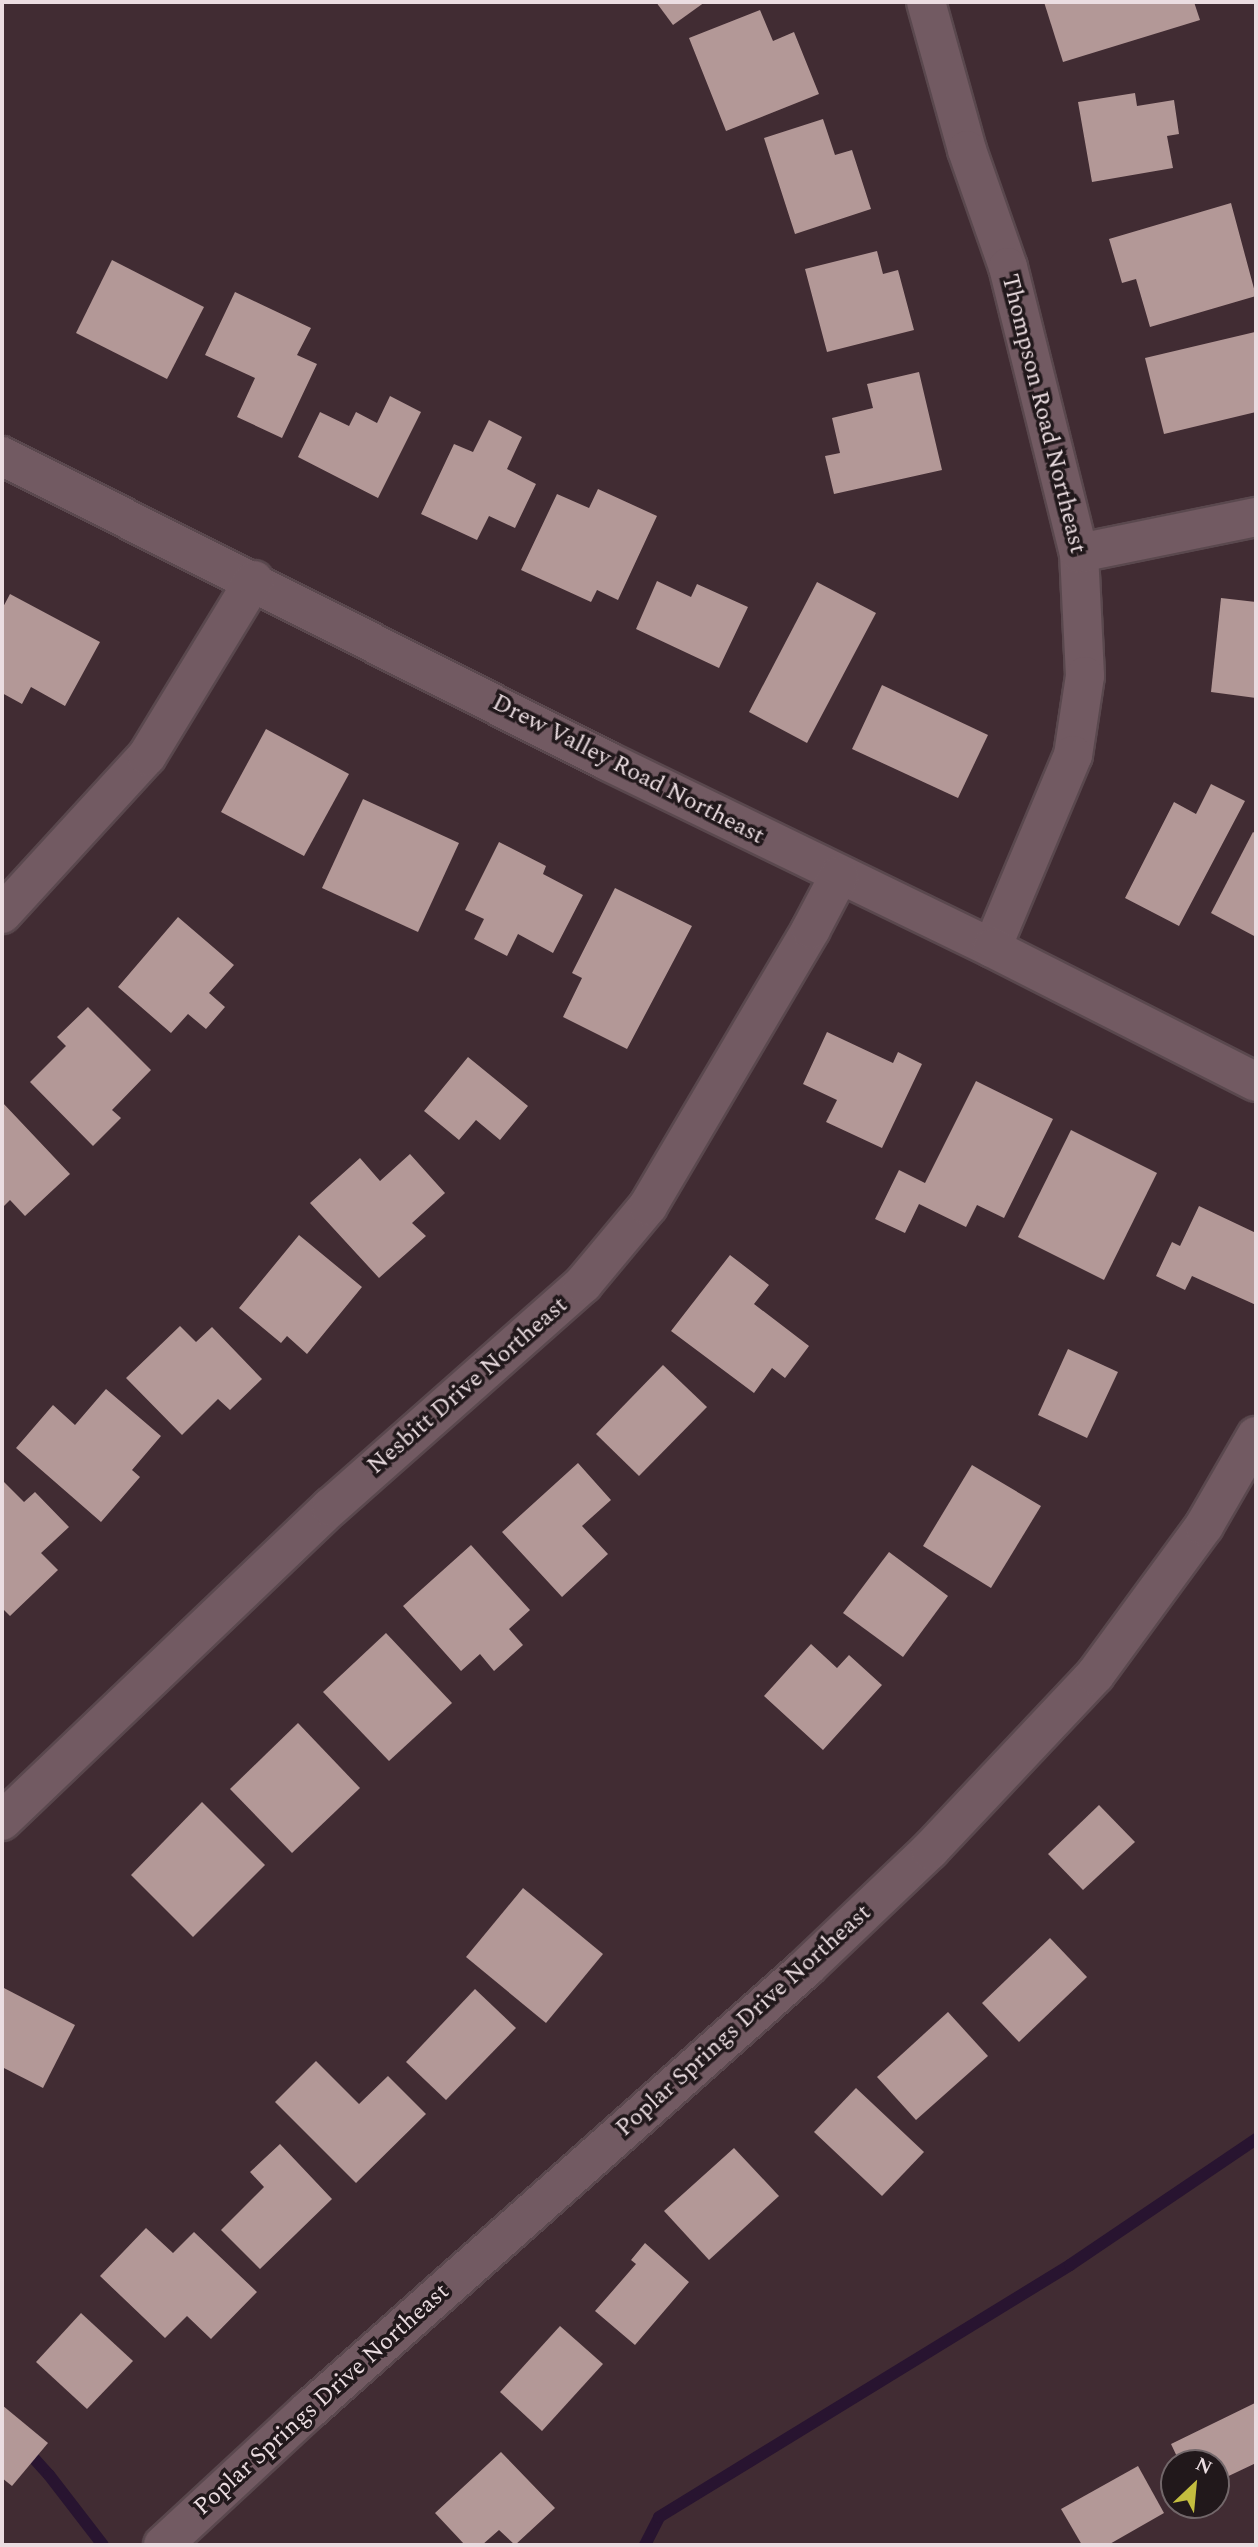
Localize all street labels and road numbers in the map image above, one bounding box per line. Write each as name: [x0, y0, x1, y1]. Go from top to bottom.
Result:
street label: Thompson Road Northeast: [994, 271, 1092, 557]
street label: Drew Valley Road Northeast: [487, 689, 769, 851]
street label: Nesbitt Drive Northeast: [362, 1291, 574, 1481]
street label: Poplar Springs Drive Northeast: [611, 1899, 877, 2143]
street label: Poplar Springs Drive Northeast: [189, 2278, 455, 2522]

